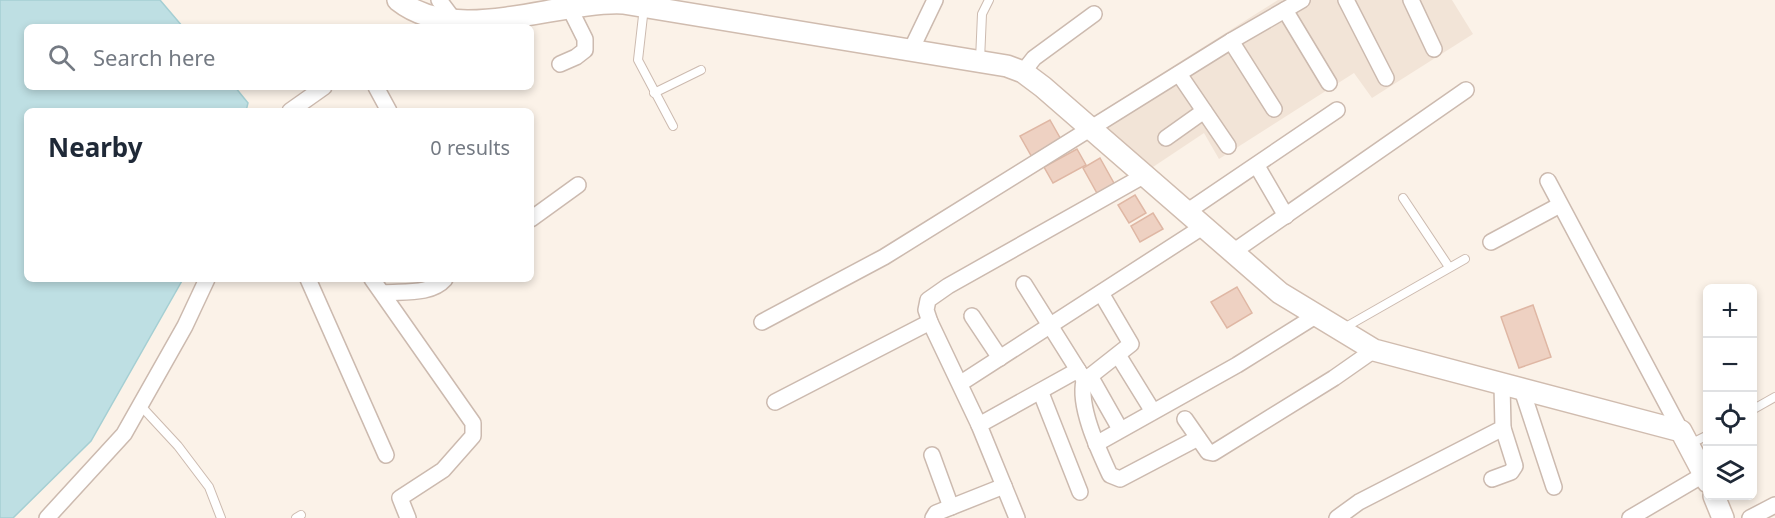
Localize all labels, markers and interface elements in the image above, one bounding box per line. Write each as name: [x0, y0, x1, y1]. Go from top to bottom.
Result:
search box: [24, 24, 534, 90]
icon: search: [45, 41, 78, 74]
text: Search here: [93, 42, 215, 72]
text: Nearby: [48, 129, 143, 165]
text: 0 results: [430, 134, 510, 161]
map controls: [1703, 284, 1757, 500]
button: +: [1703, 284, 1757, 338]
button: −: [1703, 338, 1757, 392]
button: locate: [1703, 392, 1757, 446]
button: layers: [1703, 446, 1757, 500]

